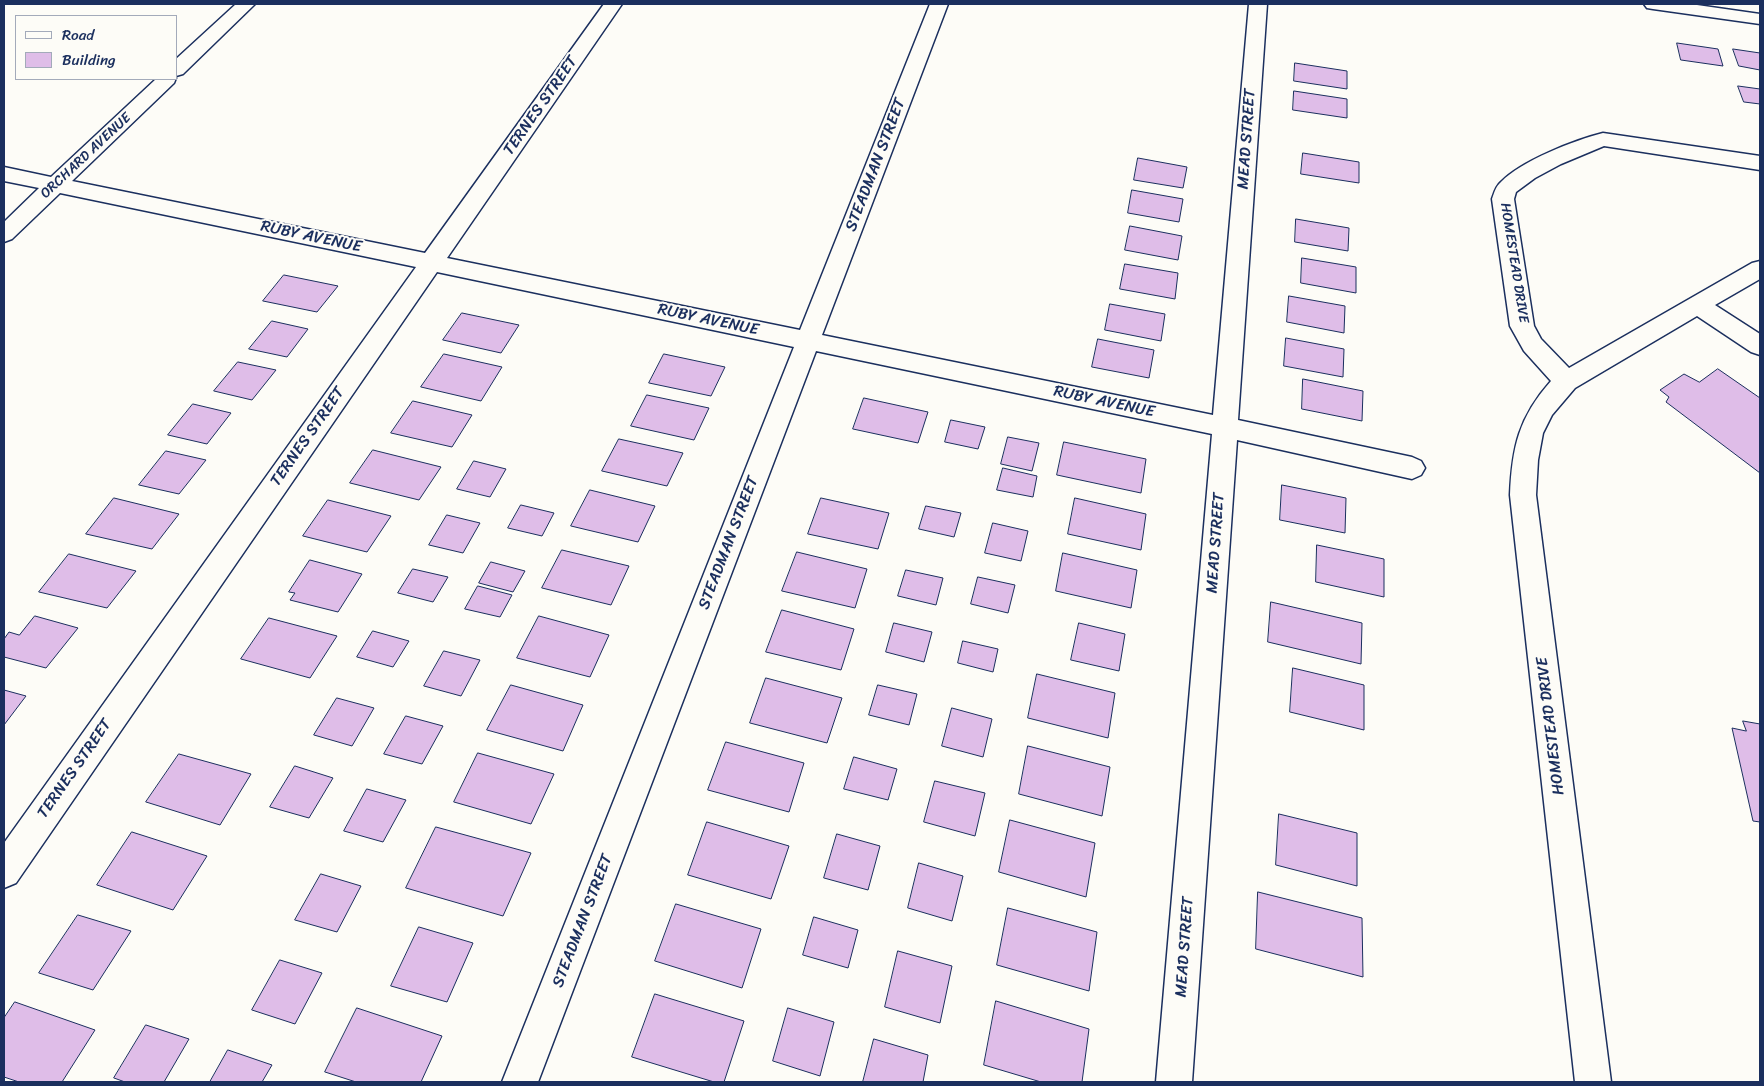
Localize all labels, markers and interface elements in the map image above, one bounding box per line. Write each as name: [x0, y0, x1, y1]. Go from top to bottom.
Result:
legend: [15, 15, 178, 80]
text: Road: [62, 22, 94, 48]
text: Building: [62, 47, 116, 73]
street label: TERNES STREET: [500, 53, 582, 159]
street label: MEAD STREET: [1234, 88, 1260, 190]
street label: STEADMAN STREET: [842, 96, 910, 234]
street label: ORCHARD AVENUE: [37, 110, 135, 202]
street label: HOMESTEAD DRIVE: [1496, 202, 1532, 324]
street label: RUBY AVENUE: [259, 217, 363, 257]
street label: RUBY AVENUE: [656, 300, 760, 340]
street label: RUBY AVENUE: [1052, 382, 1156, 422]
street label: TERNES STREET: [267, 384, 349, 490]
street label: STEADMAN STREET: [695, 474, 763, 612]
street label: MEAD STREET: [1203, 492, 1229, 594]
street label: HOMESTEAD DRIVE: [1533, 656, 1569, 796]
street label: TERNES STREET: [34, 716, 116, 822]
street label: STEADMAN STREET: [549, 852, 617, 990]
street label: MEAD STREET: [1172, 896, 1198, 998]

